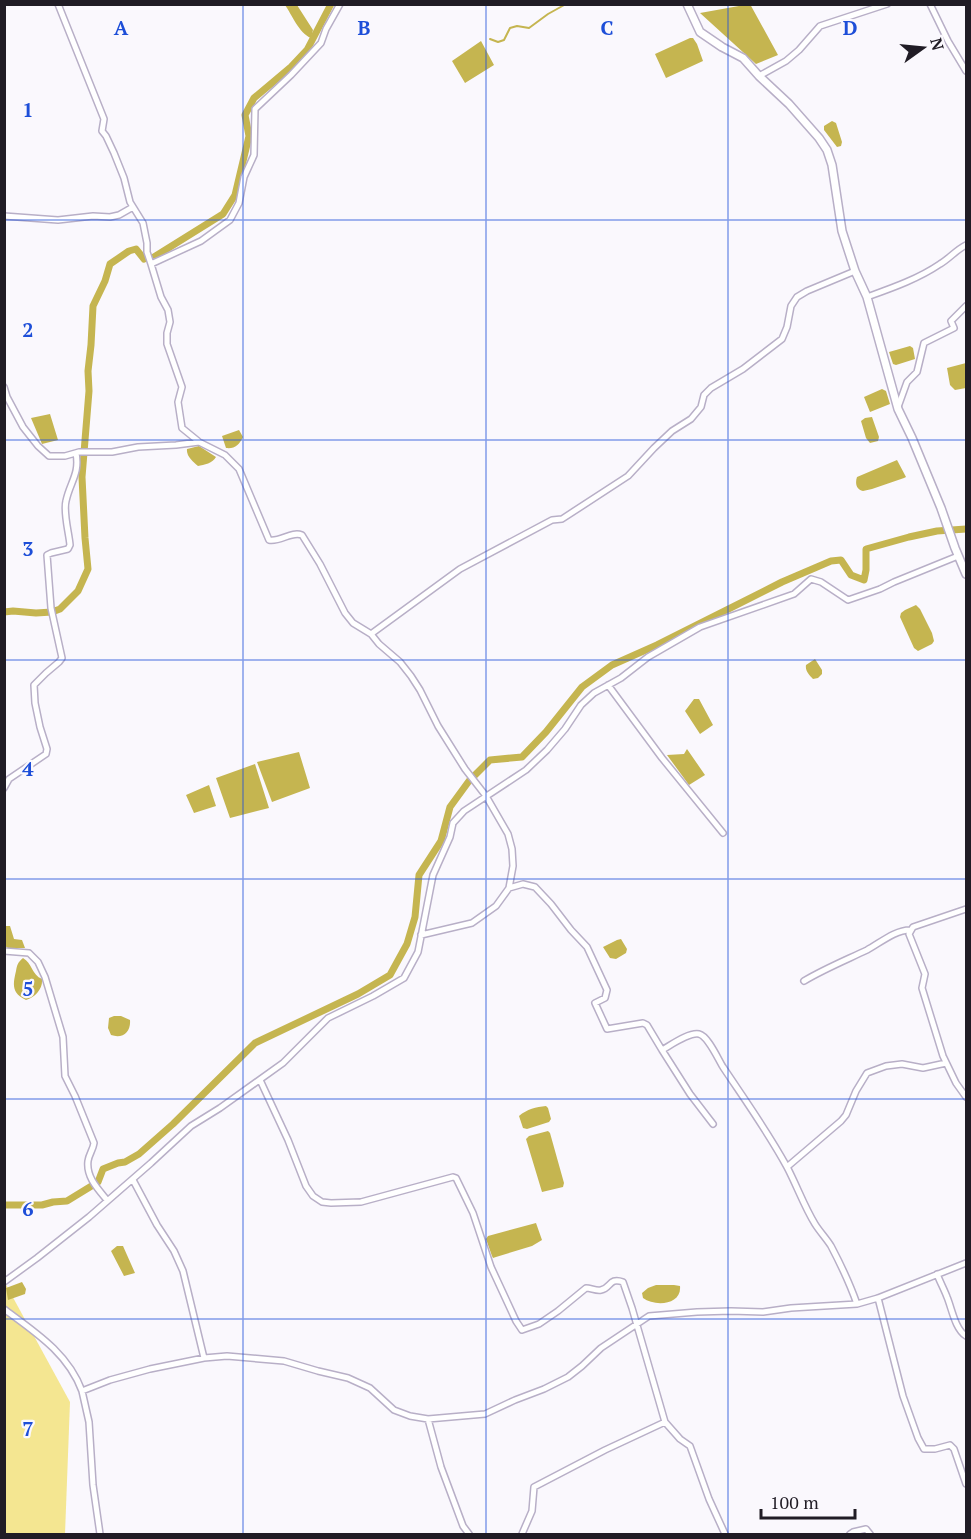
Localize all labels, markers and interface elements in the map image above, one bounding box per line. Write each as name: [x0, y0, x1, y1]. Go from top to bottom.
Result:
text: A: [114, 14, 129, 41]
text: B: [358, 14, 371, 41]
text: C: [600, 14, 614, 41]
text: D: [843, 14, 857, 41]
north arrow: [893, 18, 953, 78]
text: N: [925, 35, 950, 53]
text: 1: [22, 96, 34, 123]
text: 2: [22, 316, 34, 343]
text: 3: [22, 535, 34, 562]
text: 4: [22, 755, 34, 782]
text: 5: [22, 975, 34, 1002]
text: 6: [22, 1195, 34, 1222]
text: 7: [22, 1415, 34, 1442]
scale bar: [761, 1482, 856, 1520]
text: 100 m: [770, 1490, 819, 1514]

